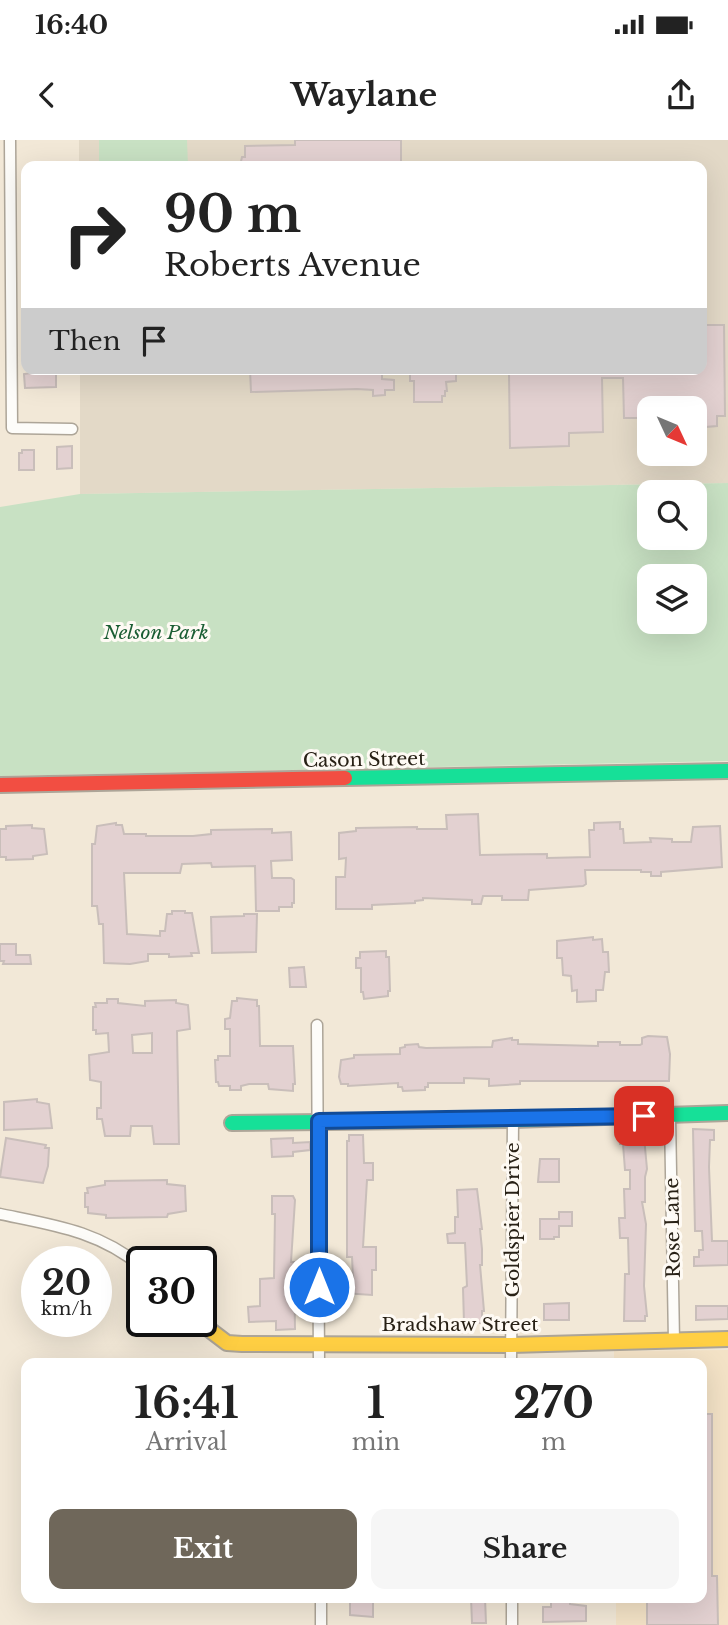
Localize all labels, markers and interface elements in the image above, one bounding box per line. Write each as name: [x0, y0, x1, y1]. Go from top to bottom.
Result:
text: 16:40: [35, 9, 108, 41]
text: Waylane: [291, 75, 437, 115]
icon: back: [28, 76, 66, 114]
icon: share: [662, 76, 700, 114]
text: 90 m: [164, 184, 301, 245]
icon: right: [49, 189, 140, 280]
text: Roberts Avenue: [164, 245, 421, 285]
icon: arrive: [135, 322, 173, 360]
text: Then: [49, 325, 121, 357]
north arrow: [637, 396, 707, 466]
map controls: [637, 396, 707, 634]
button: search: [637, 480, 707, 550]
button: layers: [637, 564, 707, 634]
park label: Nelson Park: [102, 621, 209, 644]
street label: Cason Street: [303, 747, 426, 772]
pin: [614, 1086, 674, 1146]
icon: arrive: [625, 1097, 663, 1135]
street label: Goldspier Drive: [501, 1142, 524, 1298]
street label: Rose Lane: [660, 1178, 685, 1278]
speed limit sign: 30: [126, 1246, 217, 1337]
position arrow: [282, 1250, 356, 1324]
text: 20: [42, 1261, 91, 1304]
text: km/h: [41, 1298, 92, 1320]
street label: Bradshaw Street: [381, 1313, 539, 1336]
text: 16:41: [134, 1377, 239, 1429]
text: 1: [367, 1377, 385, 1429]
text: 270: [513, 1377, 594, 1429]
text: Arrival: [146, 1428, 227, 1456]
text: min: [352, 1428, 400, 1456]
text: m: [541, 1428, 566, 1456]
button: Exit: [49, 1509, 357, 1589]
button: Share: [371, 1509, 679, 1589]

